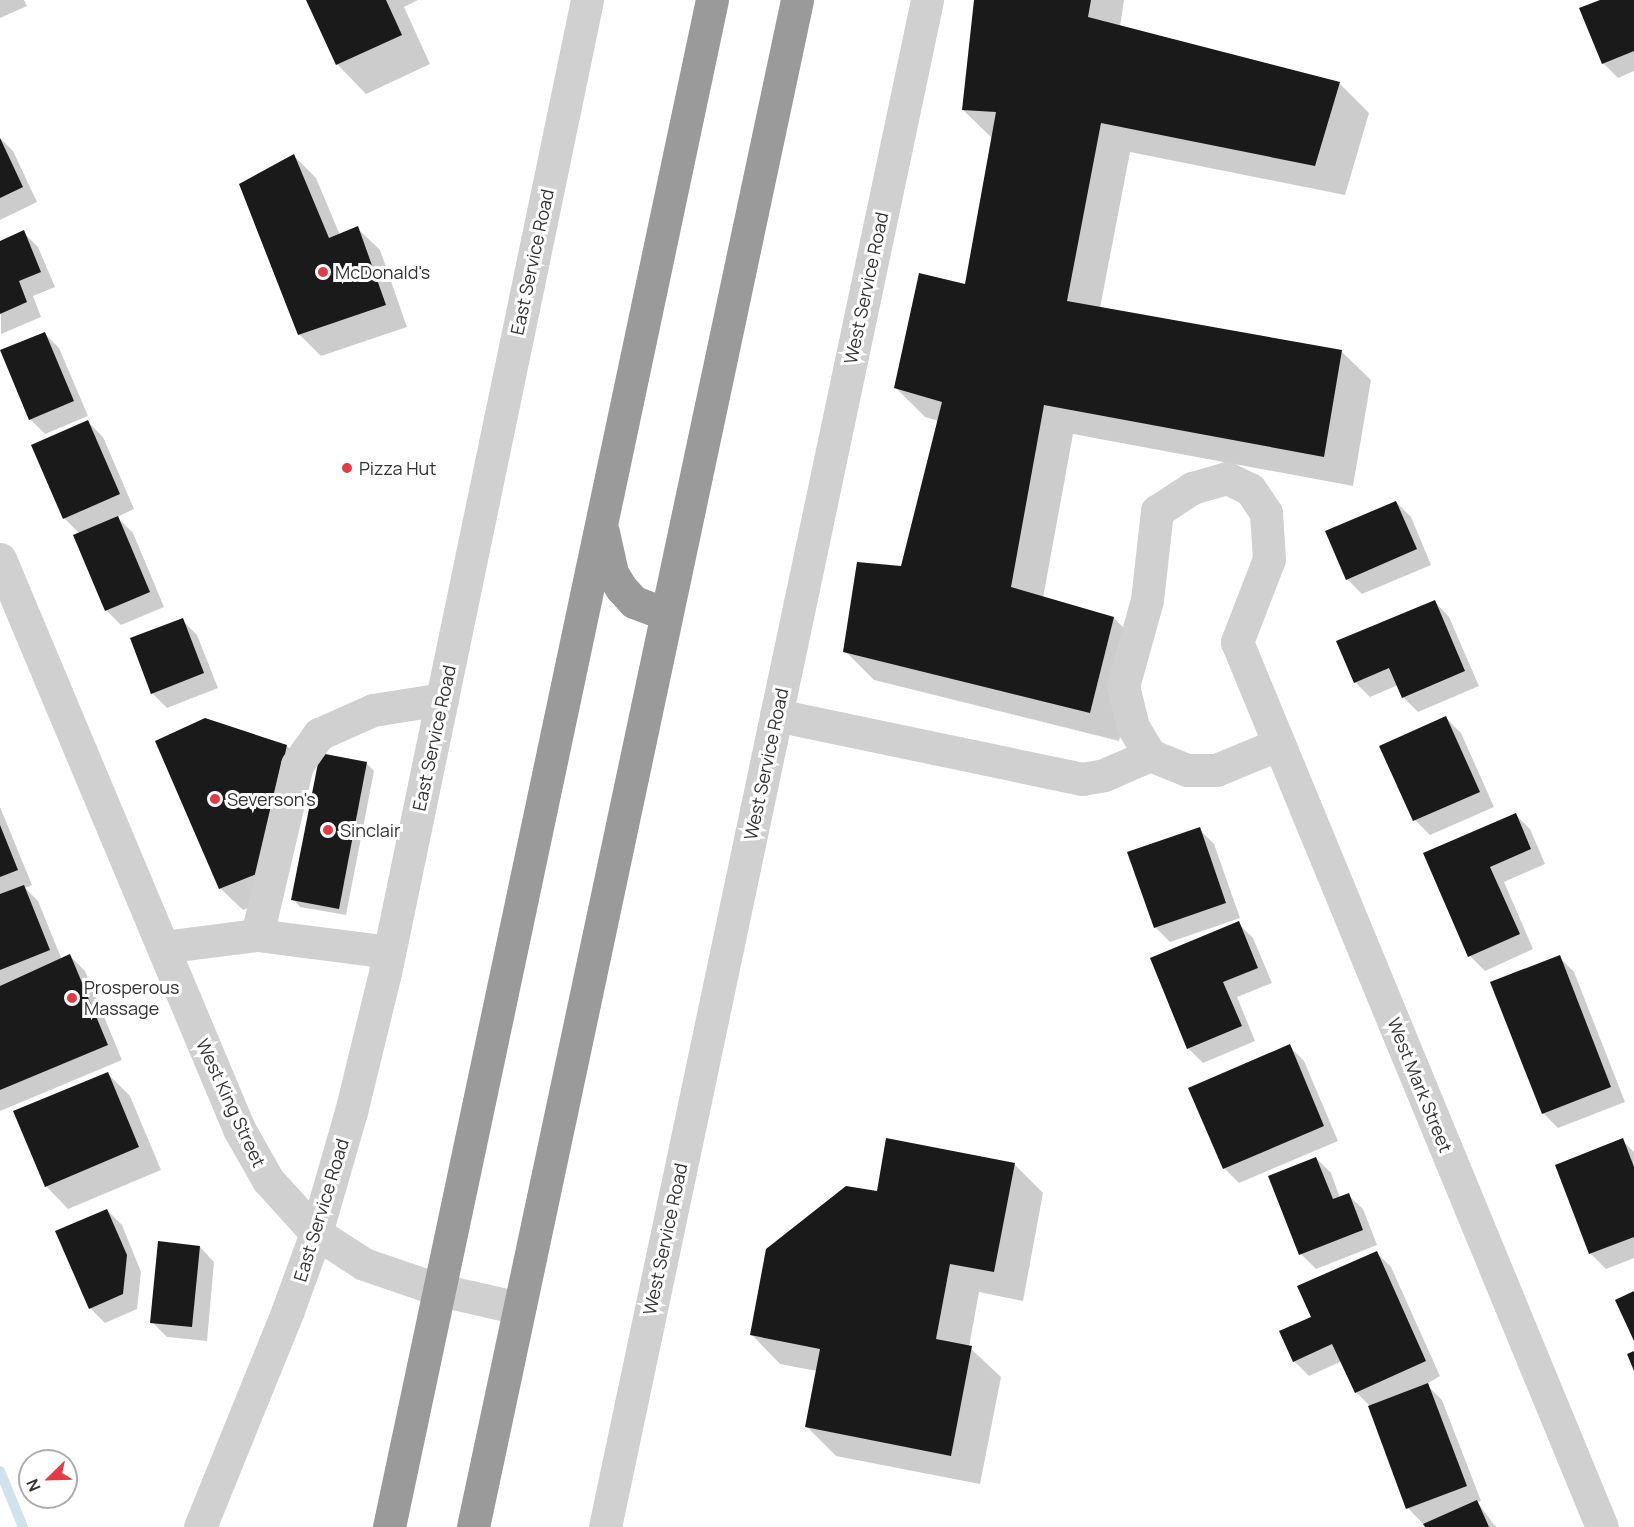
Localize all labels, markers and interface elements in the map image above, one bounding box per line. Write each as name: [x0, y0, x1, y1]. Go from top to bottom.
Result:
street label: East Service Road: [506, 187, 558, 337]
street label: West Service Road: [839, 210, 893, 366]
place label: McDonald's: [335, 261, 430, 283]
marker: McDonald's: [316, 265, 330, 279]
place label: Pizza Hut: [359, 457, 436, 479]
marker: Pizza Hut: [340, 461, 354, 475]
street label: East Service Road: [408, 663, 460, 813]
street label: West Service Road: [739, 686, 793, 842]
place label: Severson's: [227, 788, 316, 810]
marker: Severson's: [208, 792, 222, 806]
place label: Sinclair: [340, 819, 401, 841]
marker: Sinclair: [321, 823, 335, 837]
place label: Prosperous Massage: [84, 977, 179, 1020]
marker: Prosperous Massage: [65, 991, 79, 1005]
street label: West Mark Street: [1383, 1014, 1457, 1156]
street label: West King Street: [192, 1035, 270, 1171]
street label: East Service Road: [289, 1136, 353, 1284]
street label: West Service Road: [638, 1161, 692, 1317]
north arrow: [18, 1449, 78, 1509]
text: N: [21, 1476, 46, 1495]

